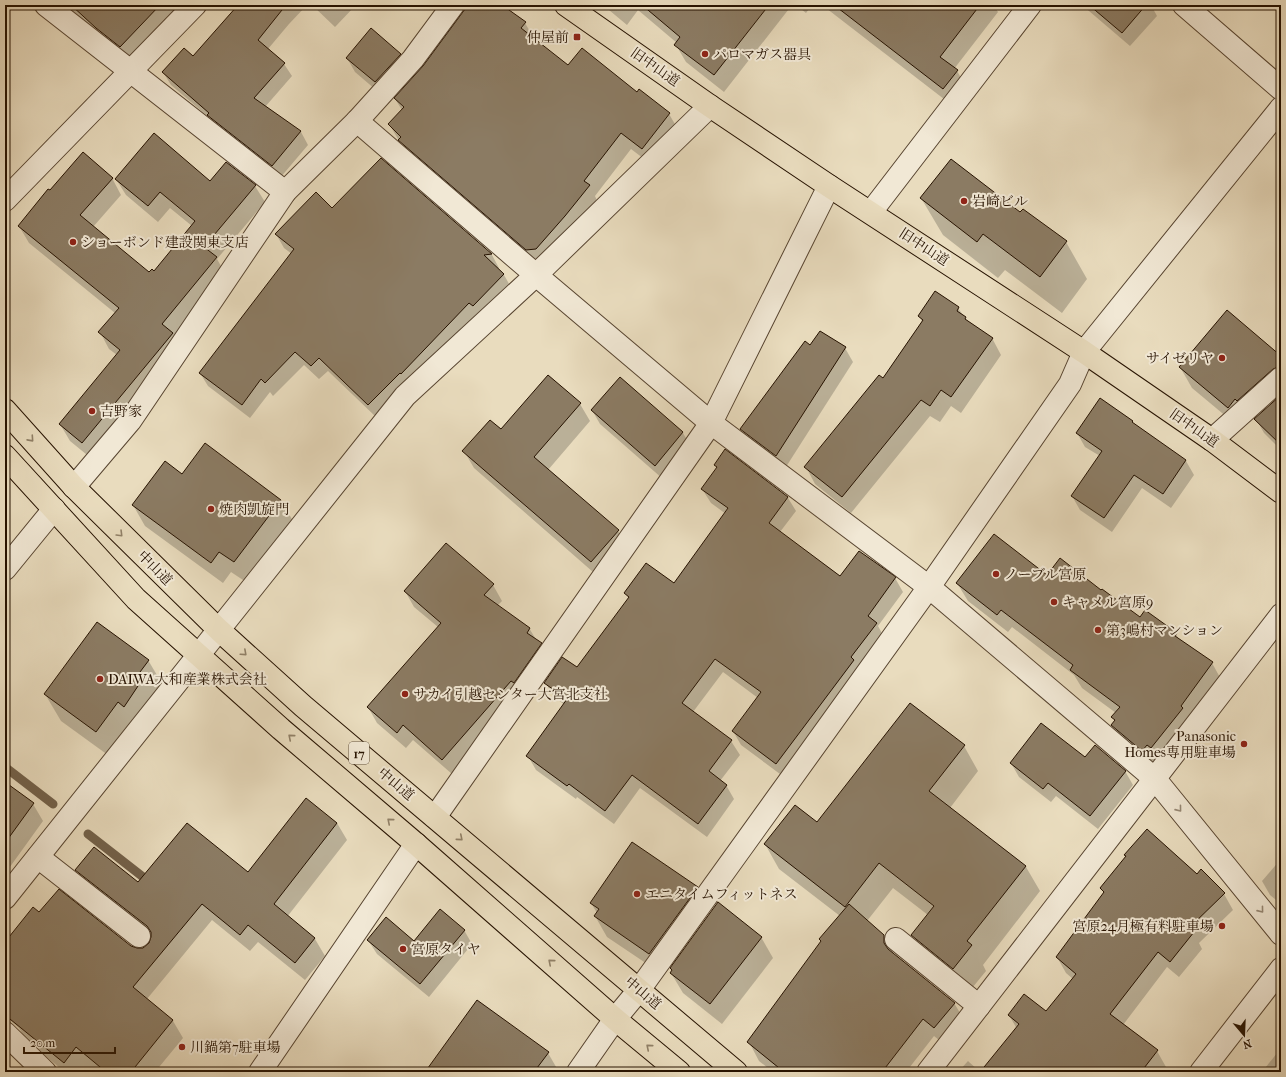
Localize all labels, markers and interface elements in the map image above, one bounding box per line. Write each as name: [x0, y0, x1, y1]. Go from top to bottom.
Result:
place label: 仲屋前: [527, 29, 569, 46]
marker: 仲屋前: [572, 32, 582, 42]
street label: 旧中山道: [627, 44, 683, 90]
place label: パロマガス器具: [713, 46, 811, 63]
marker: パロマガス器具: [700, 49, 710, 59]
place label: 岩崎ビル: [972, 193, 1028, 210]
marker: 岩崎ビル: [959, 196, 969, 206]
street label: 旧中山道: [896, 225, 952, 269]
place label: ショーボンド建設関東支店: [81, 234, 249, 251]
marker: ショーボンド建設関東支店: [68, 237, 78, 247]
place label: サイゼリヤ: [1146, 350, 1214, 367]
marker: サイゼリヤ: [1217, 353, 1227, 363]
place label: 吉野家: [100, 403, 142, 420]
street label: 旧中山道: [1166, 405, 1222, 451]
marker: 吉野家: [87, 406, 97, 416]
one-way arrow: [26, 434, 34, 442]
place label: 焼肉凱旋門: [219, 501, 289, 518]
marker: 焼肉凱旋門: [206, 504, 216, 514]
one-way arrow: [115, 529, 123, 536]
street label: 中山道: [134, 547, 176, 589]
place label: ノーブル宮原: [1004, 566, 1086, 583]
marker: ノーブル宮原: [991, 569, 1001, 579]
place label: キャメル宮原9: [1062, 594, 1153, 611]
marker: キャメル宮原9: [1049, 597, 1059, 607]
place label: 第3嶋村マンション: [1106, 622, 1223, 639]
marker: 第3嶋村マンション: [1093, 625, 1103, 635]
one-way arrow: [239, 648, 247, 656]
place label: DAIWA大和産業株式会社: [108, 671, 267, 688]
marker: DAIWA大和産業株式会社: [95, 674, 105, 684]
place label: サカイ引越センター大宮北支社: [413, 686, 608, 703]
marker: サカイ引越センター大宮北支社: [400, 689, 410, 699]
place label: Panasonic Homes専用駐車場: [1124, 728, 1236, 761]
one-way arrow: [288, 735, 296, 742]
marker: Panasonic Homes専用駐車場: [1239, 739, 1249, 749]
road number: 17: [349, 742, 369, 764]
street label: 中山道: [374, 764, 418, 804]
one-way arrow: [1175, 805, 1182, 812]
one-way arrow: [387, 819, 395, 826]
one-way arrow: [455, 833, 462, 840]
place label: エニタイムフィットネス: [645, 886, 797, 903]
marker: エニタイムフィットネス: [632, 889, 642, 899]
one-way arrow: [1257, 905, 1264, 913]
place label: 宮原24月極有料駐車場: [1073, 918, 1214, 935]
marker: 宮原24月極有料駐車場: [1217, 921, 1227, 931]
place label: 宮原タイヤ: [411, 941, 481, 958]
marker: 宮原タイヤ: [398, 944, 408, 954]
one-way arrow: [548, 960, 556, 967]
street label: 中山道: [621, 973, 665, 1013]
north arrow: [1224, 1015, 1264, 1055]
scale bar: [24, 1029, 115, 1055]
text: 20 m: [30, 1036, 55, 1050]
text: N: [1240, 1036, 1253, 1052]
place label: 川鍋第7駐車場: [190, 1039, 281, 1056]
marker: 川鍋第7駐車場: [177, 1042, 187, 1052]
one-way arrow: [647, 1045, 654, 1052]

